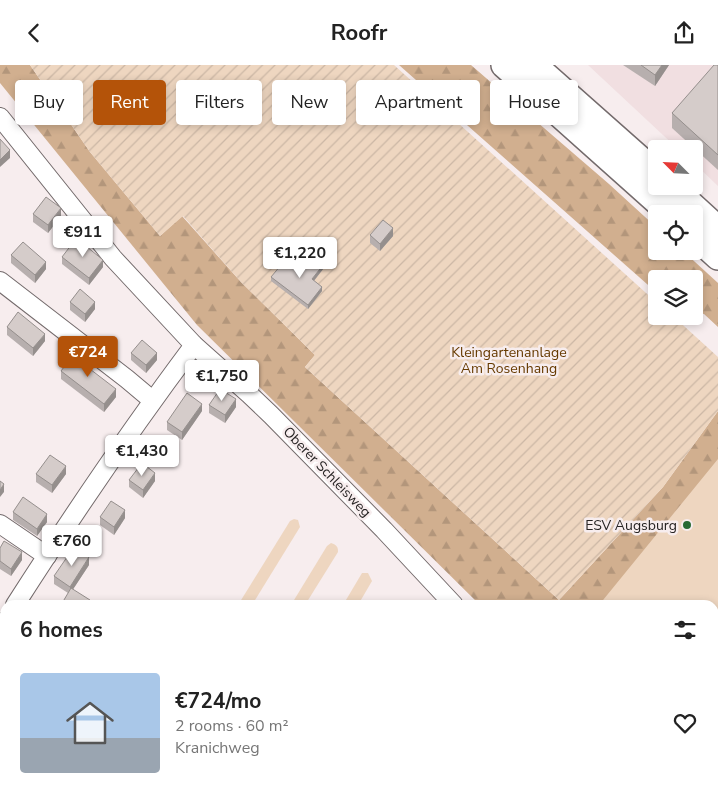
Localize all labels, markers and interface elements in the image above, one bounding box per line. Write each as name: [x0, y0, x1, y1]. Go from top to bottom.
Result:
text: Roofr: [331, 18, 387, 48]
icon: back: [20, 19, 48, 47]
icon: share: [670, 19, 698, 47]
chip: Buy: [15, 80, 83, 125]
chip: Rent: [93, 80, 166, 125]
chip: Filters: [176, 80, 262, 125]
chip: New: [272, 80, 346, 125]
chip: Apartment: [356, 80, 480, 125]
chip: House: [490, 80, 578, 125]
north arrow: [648, 140, 702, 195]
map controls: [648, 140, 703, 325]
button: locate: [648, 205, 703, 260]
pin: €911: [53, 215, 113, 258]
text: €911: [64, 221, 102, 243]
pin: €1,220: [259, 237, 341, 279]
text: €1,220: [274, 242, 326, 264]
button: layers: [648, 270, 703, 325]
pin: €724: [58, 335, 118, 378]
text: €724: [69, 341, 107, 363]
park label: Kleingartenanlage Am Rosenhang: [451, 343, 567, 378]
pin: €1,750: [181, 359, 263, 402]
text: €1,750: [196, 365, 248, 387]
street label: Oberer Schleisweg: [279, 423, 375, 521]
pin: €1,430: [101, 435, 183, 477]
text: €1,430: [116, 440, 168, 462]
place label: ESV Augsburg: [585, 516, 677, 535]
marker: ESV Augsburg: [681, 519, 693, 531]
pin: €760: [42, 525, 102, 567]
text: €760: [53, 530, 91, 552]
text: 6 homes: [20, 616, 103, 644]
icon: filters: [671, 616, 699, 644]
text: €724/mo: [175, 687, 261, 715]
icon: home: [60, 693, 120, 753]
icon: heart: [671, 709, 699, 737]
text: 2 rooms · 60 m²: [175, 715, 288, 737]
text: Kranichweg: [175, 737, 260, 759]

